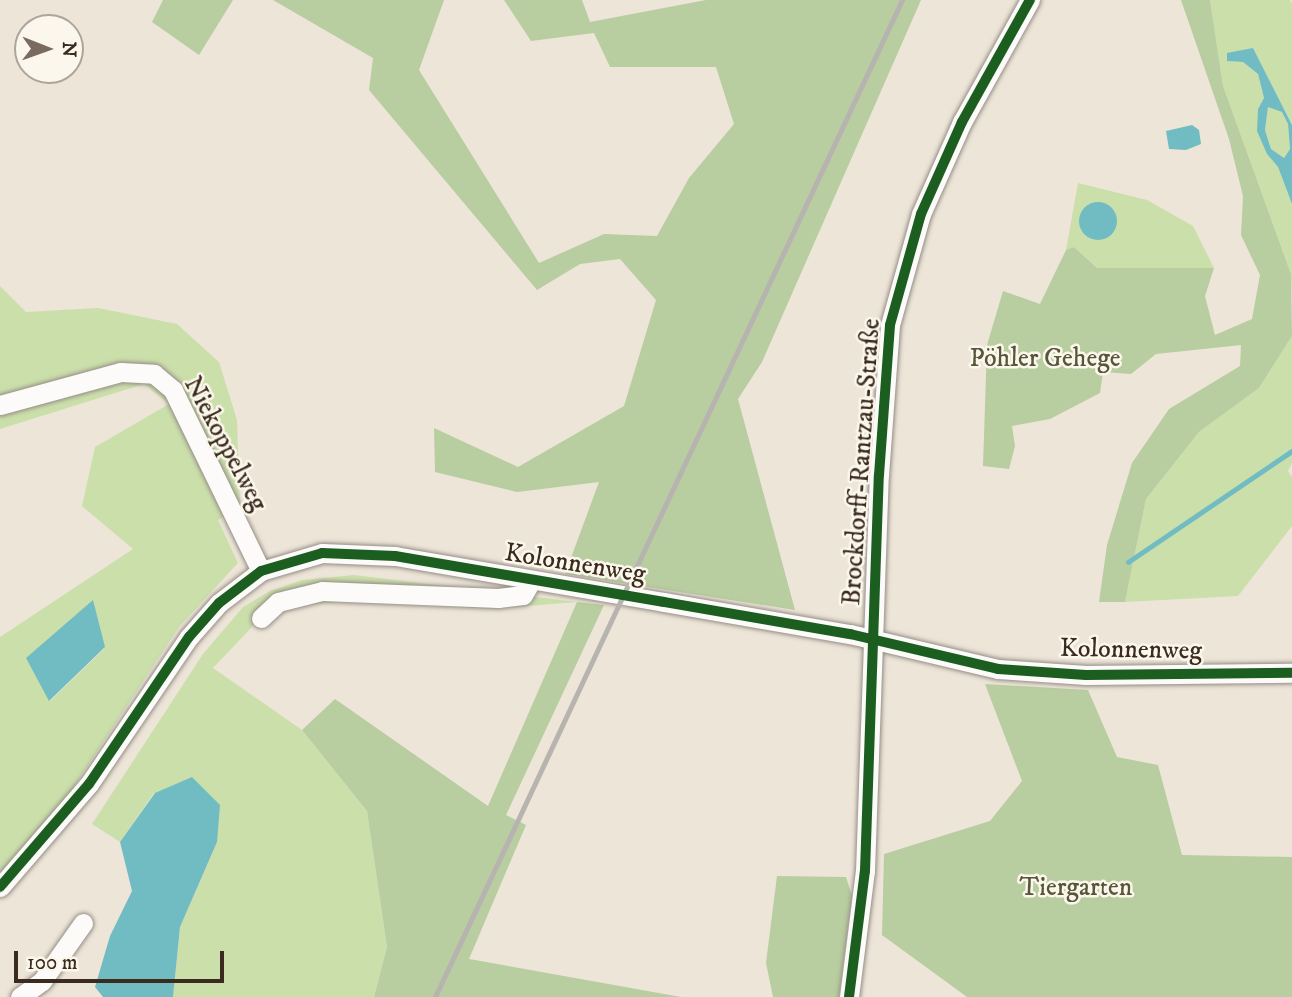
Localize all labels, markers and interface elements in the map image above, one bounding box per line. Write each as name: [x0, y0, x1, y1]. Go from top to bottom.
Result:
north arrow: [14, 14, 84, 84]
text: N: [57, 41, 80, 57]
street label: Brockdorff-Rantzau-Straße: [836, 318, 888, 606]
park label: Pöhler Gehege: [969, 343, 1121, 375]
street label: Niekoppelweg: [177, 371, 273, 517]
street label: Kolonnenweg: [502, 537, 648, 591]
street label: Kolonnenweg: [1060, 633, 1202, 667]
park label: Tiergarten: [1020, 872, 1132, 904]
scale bar: [18, 937, 228, 981]
text: 100 m: [27, 950, 78, 976]

